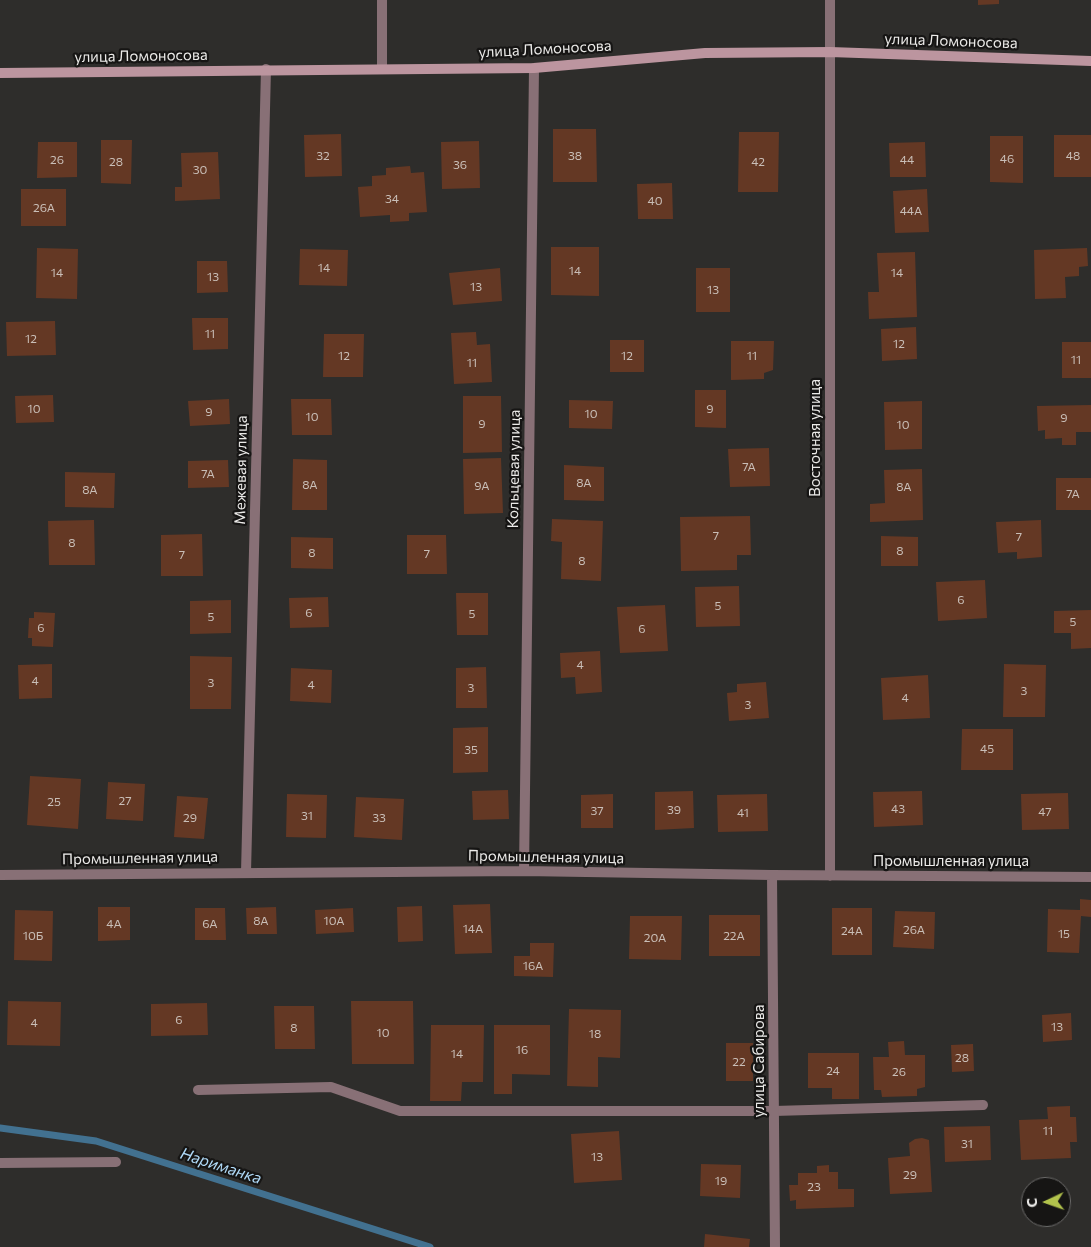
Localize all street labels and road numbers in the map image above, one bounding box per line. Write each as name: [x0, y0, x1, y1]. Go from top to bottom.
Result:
street label: улица Ломоносова: [884, 30, 1018, 52]
street label: улица Ломоносова: [478, 37, 612, 61]
street label: улица Ломоносова: [74, 46, 208, 66]
street label: Восточная улица: [806, 379, 824, 497]
street label: Кольцевая улица: [504, 409, 524, 529]
street label: Межевая улица: [231, 415, 251, 525]
street label: Промышленная улица: [468, 847, 624, 867]
street label: Промышленная улица: [62, 848, 218, 868]
street label: Промышленная улица: [873, 852, 1029, 870]
street label: улица Сабирова: [750, 1004, 768, 1118]

